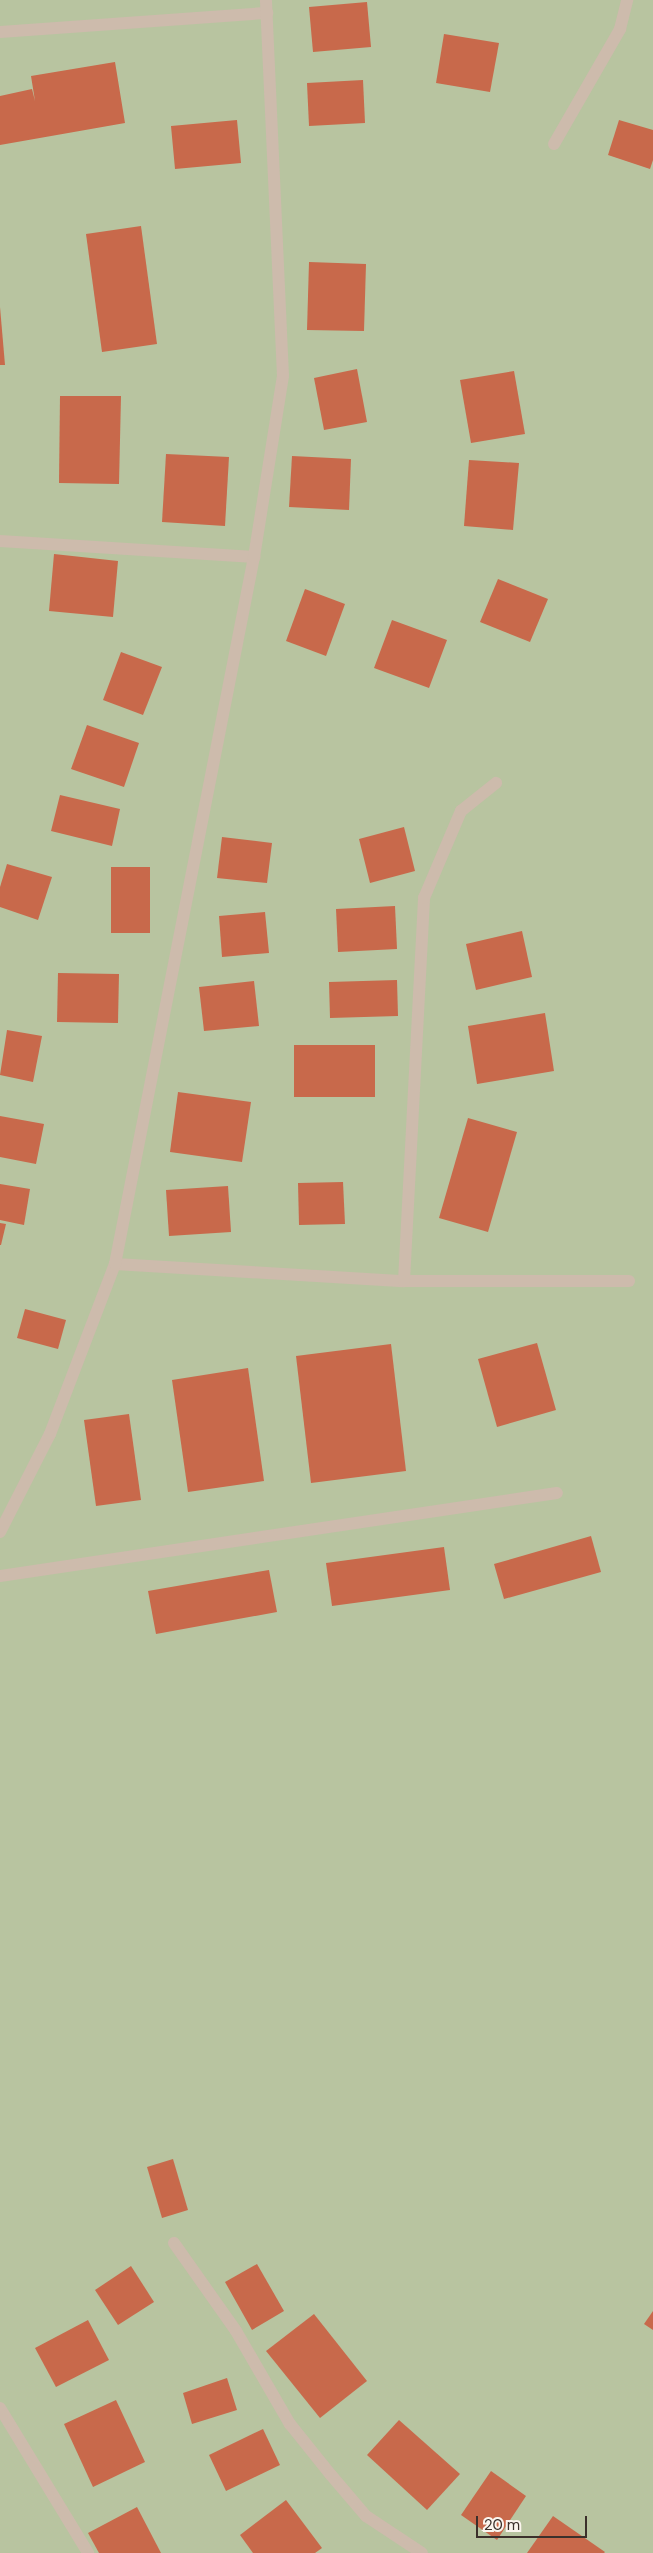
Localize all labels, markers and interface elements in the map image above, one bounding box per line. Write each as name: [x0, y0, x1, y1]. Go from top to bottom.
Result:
scale bar: [478, 2506, 589, 2538]
text: 20 m: [484, 2515, 520, 2535]

